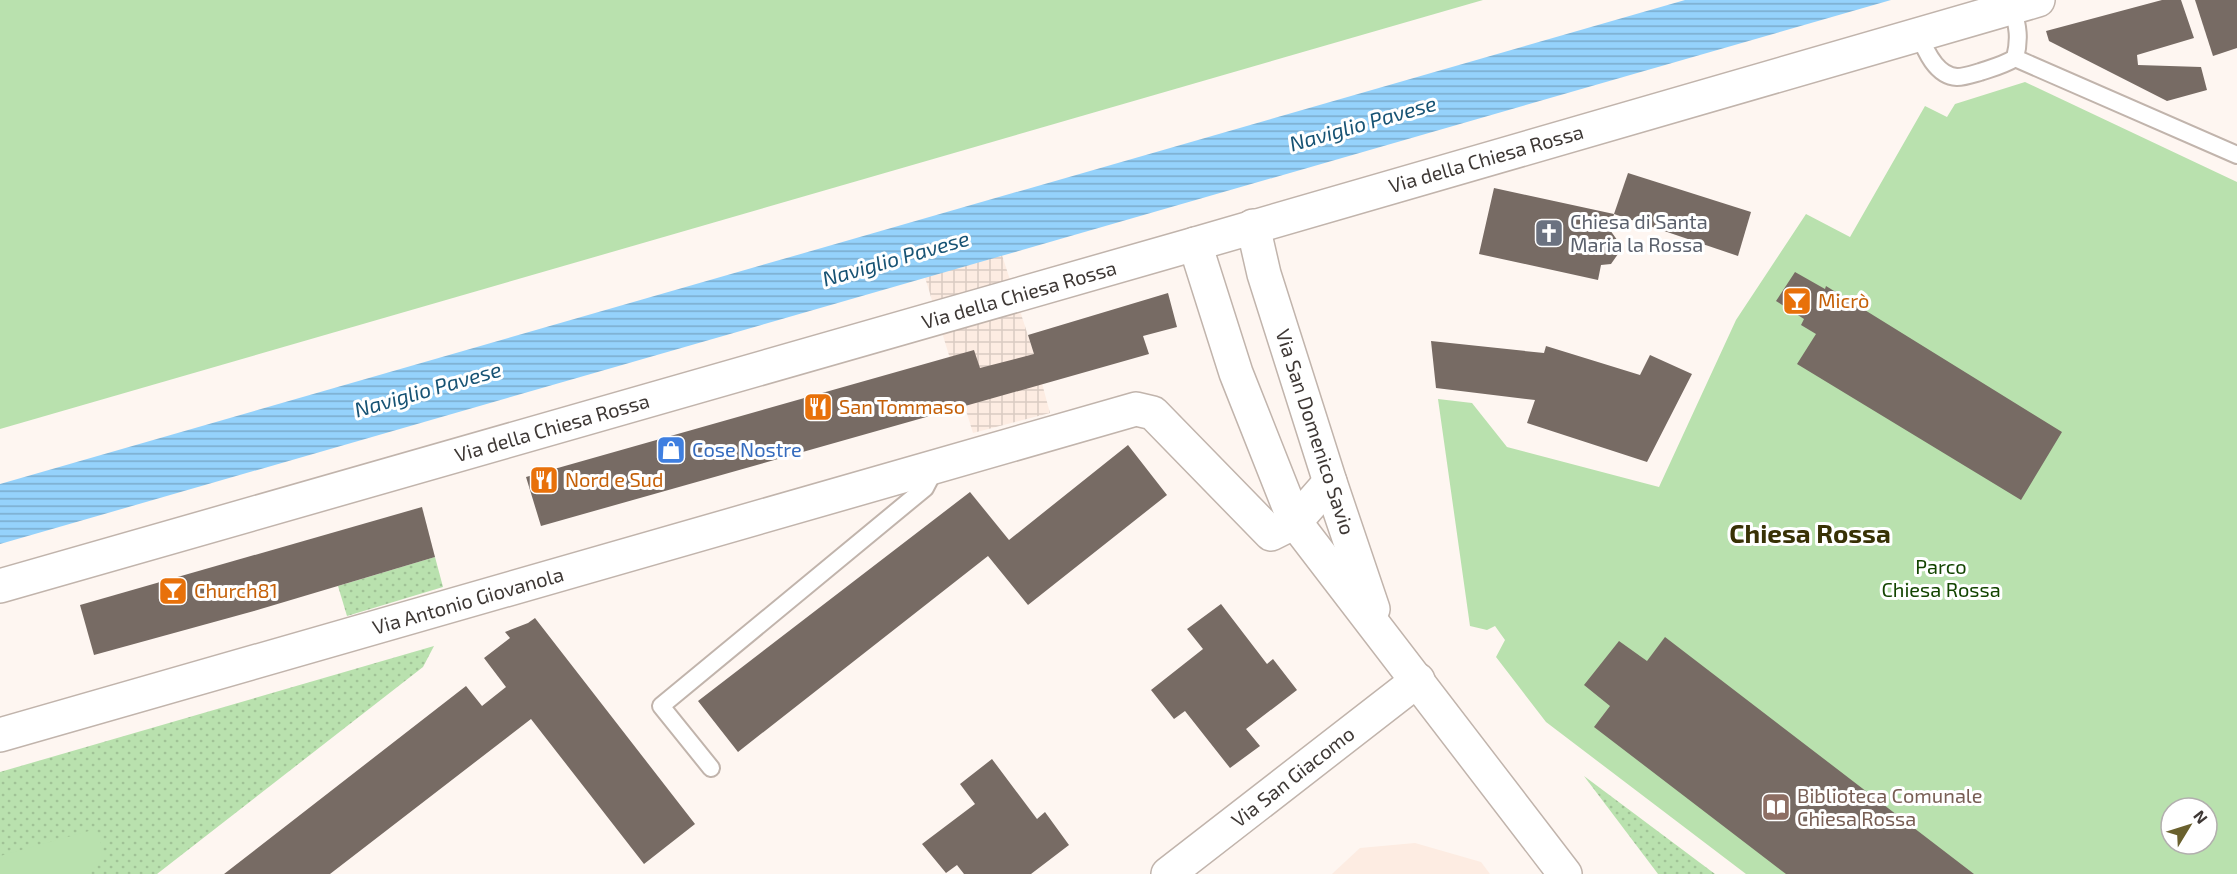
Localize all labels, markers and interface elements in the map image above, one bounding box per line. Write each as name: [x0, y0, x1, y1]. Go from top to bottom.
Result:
water label: Naviglio Pavese: [1286, 90, 1439, 155]
street label: Via della Chiesa Rossa: [1386, 119, 1586, 197]
place label: Chiesa di Santa Maria la Rossa: [1570, 209, 1708, 256]
church icon: Chiesa di Santa Maria la Rossa: [1533, 217, 1565, 249]
water label: Naviglio Pavese: [819, 225, 972, 290]
street label: Via della Chiesa Rossa: [919, 255, 1119, 333]
bar icon: Micrò: [1781, 285, 1813, 317]
place label: Micrò: [1818, 288, 1869, 312]
street label: Via San Domenico Savio: [1271, 326, 1361, 538]
water label: Naviglio Pavese: [351, 356, 504, 421]
street label: Via della Chiesa Rossa: [452, 388, 652, 466]
restaurant icon: San Tommaso: [802, 391, 834, 423]
place label: San Tommaso: [839, 394, 965, 418]
shop icon: Cose Nostre: [655, 434, 687, 466]
place label: Cose Nostre: [692, 437, 802, 461]
restaurant icon: Nord e Sud: [528, 464, 560, 496]
place label: Nord e Sud: [565, 467, 663, 491]
district label: Chiesa Rossa: [1729, 517, 1891, 548]
park label: Parco Chiesa Rossa: [1881, 554, 2001, 601]
street label: Via Antonio Giovanola: [369, 561, 566, 639]
bar icon: Church81: [157, 575, 189, 607]
place label: Church81: [194, 578, 278, 602]
street label: Via San Giacomo: [1226, 721, 1359, 832]
place label: Biblioteca Comunale Chiesa Rossa: [1797, 783, 1983, 830]
library icon: Biblioteca Comunale Chiesa Rossa: [1760, 791, 1792, 823]
north arrow: [2159, 796, 2219, 856]
text: N: [2190, 806, 2212, 827]

